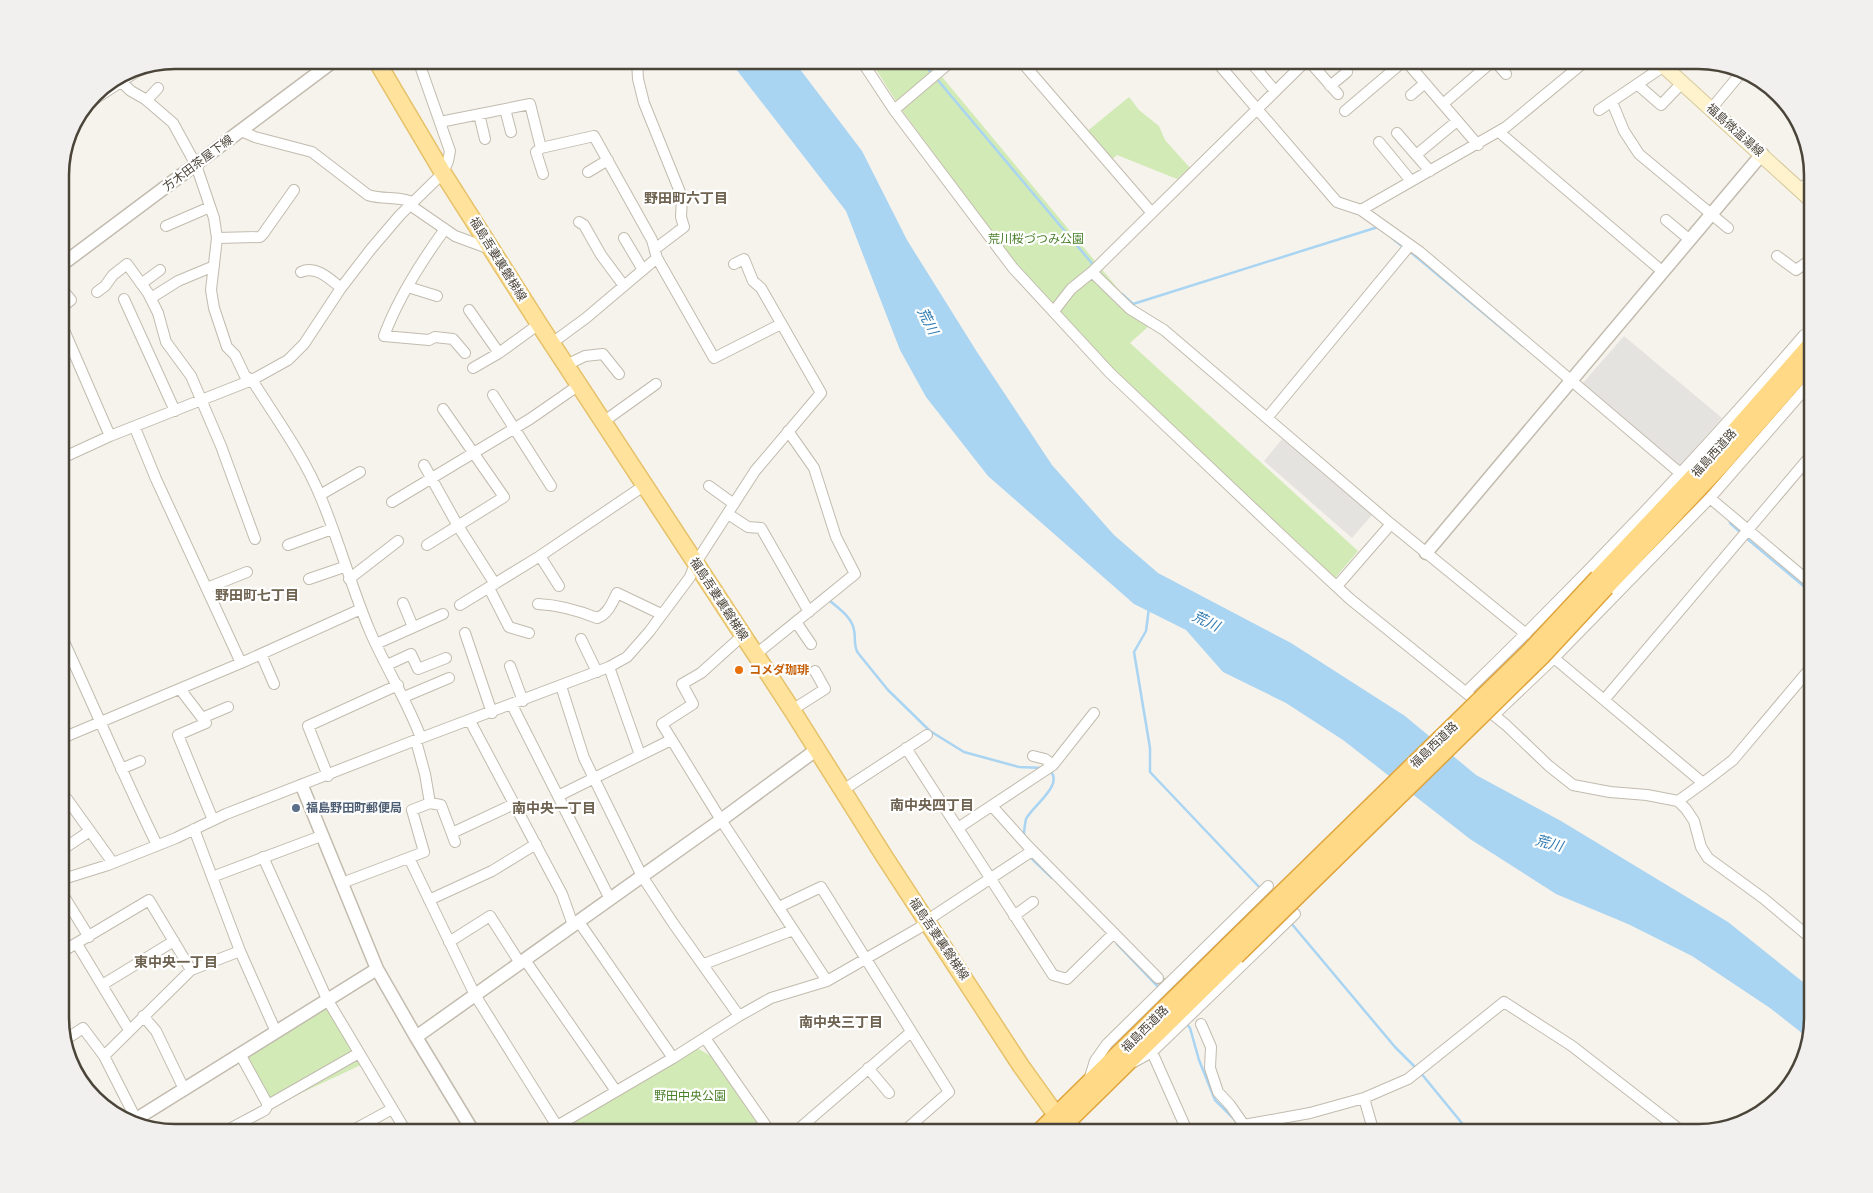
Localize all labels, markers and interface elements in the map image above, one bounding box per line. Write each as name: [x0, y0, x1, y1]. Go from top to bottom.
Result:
street label: 福島微温湯線: [1703, 100, 1767, 160]
street label: 方木田茶屋下線: [160, 131, 236, 195]
district label: 野田町六丁目: [644, 189, 728, 207]
street label: 福島吾妻裏磐梯線: [466, 214, 530, 304]
park label: 荒川桜づつみ公園: [988, 231, 1084, 247]
water label: 荒川: [914, 304, 943, 339]
street label: 福島西道路: [1688, 425, 1740, 481]
street label: 福島吾妻裏磐梯線: [686, 554, 752, 644]
district label: 野田町七丁目: [215, 586, 299, 604]
water label: 荒川: [1190, 607, 1224, 636]
place label: コメダ珈琲: [749, 662, 809, 678]
marker: コメダ珈琲: [733, 664, 745, 676]
street label: 福島西道路: [1407, 718, 1461, 772]
district label: 南中央四丁目: [890, 796, 974, 814]
district label: 南中央一丁目: [512, 799, 596, 817]
place label: 福島野田町郵便局: [306, 800, 402, 816]
marker: 福島野田町郵便局: [290, 802, 302, 814]
water label: 荒川: [1533, 831, 1567, 856]
street label: 福島吾妻裏磐梯線: [906, 895, 972, 983]
district label: 東中央一丁目: [134, 953, 218, 971]
street label: 福島西道路: [1118, 1002, 1172, 1056]
district label: 南中央三丁目: [799, 1013, 883, 1031]
park label: 野田中央公園: [654, 1088, 726, 1104]

